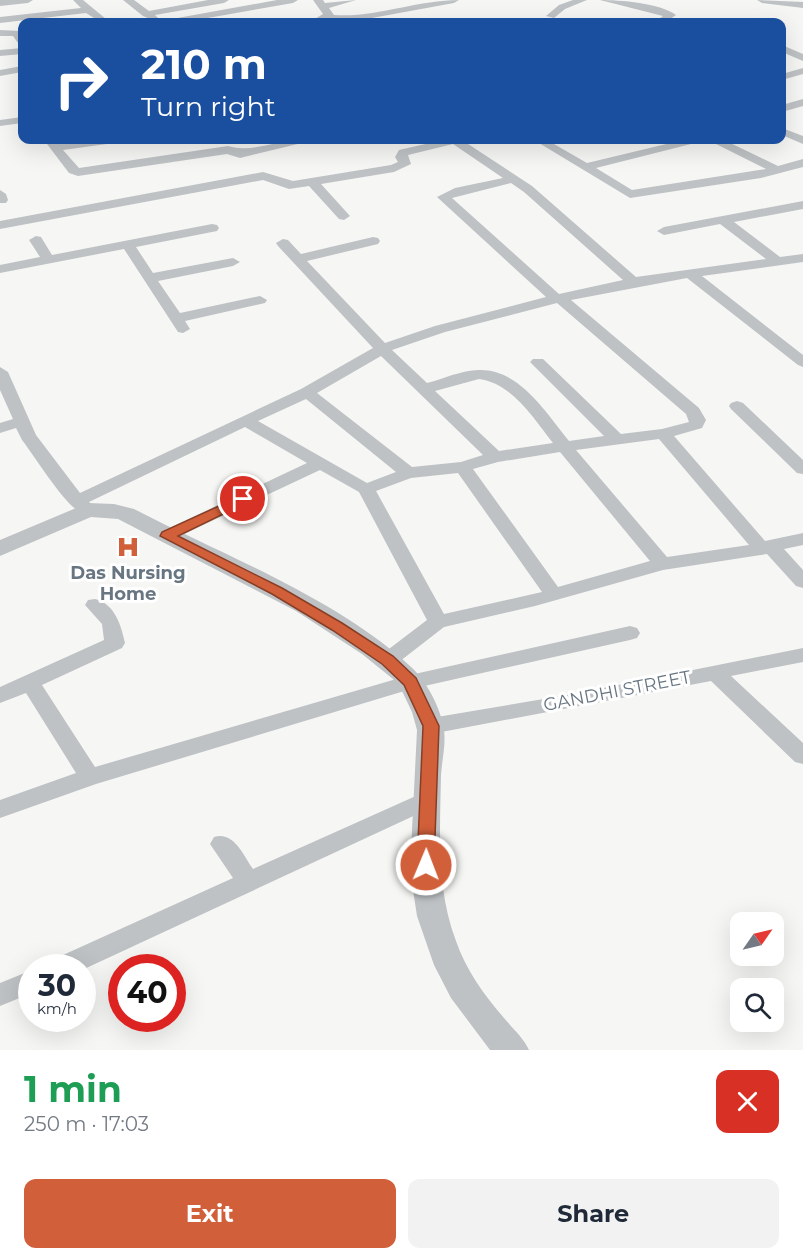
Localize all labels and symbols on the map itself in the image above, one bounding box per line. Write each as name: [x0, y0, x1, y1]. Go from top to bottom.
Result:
pin: [217, 473, 268, 524]
hospital icon: Das Nursing Home: [115, 534, 141, 560]
place label: Das Nursing Home: [70, 562, 186, 605]
street label: GANDHI STREET: [541, 666, 693, 716]
position arrow: [394, 833, 458, 897]
north arrow: [730, 912, 784, 966]
speed limit sign: 40: [108, 954, 186, 1032]

